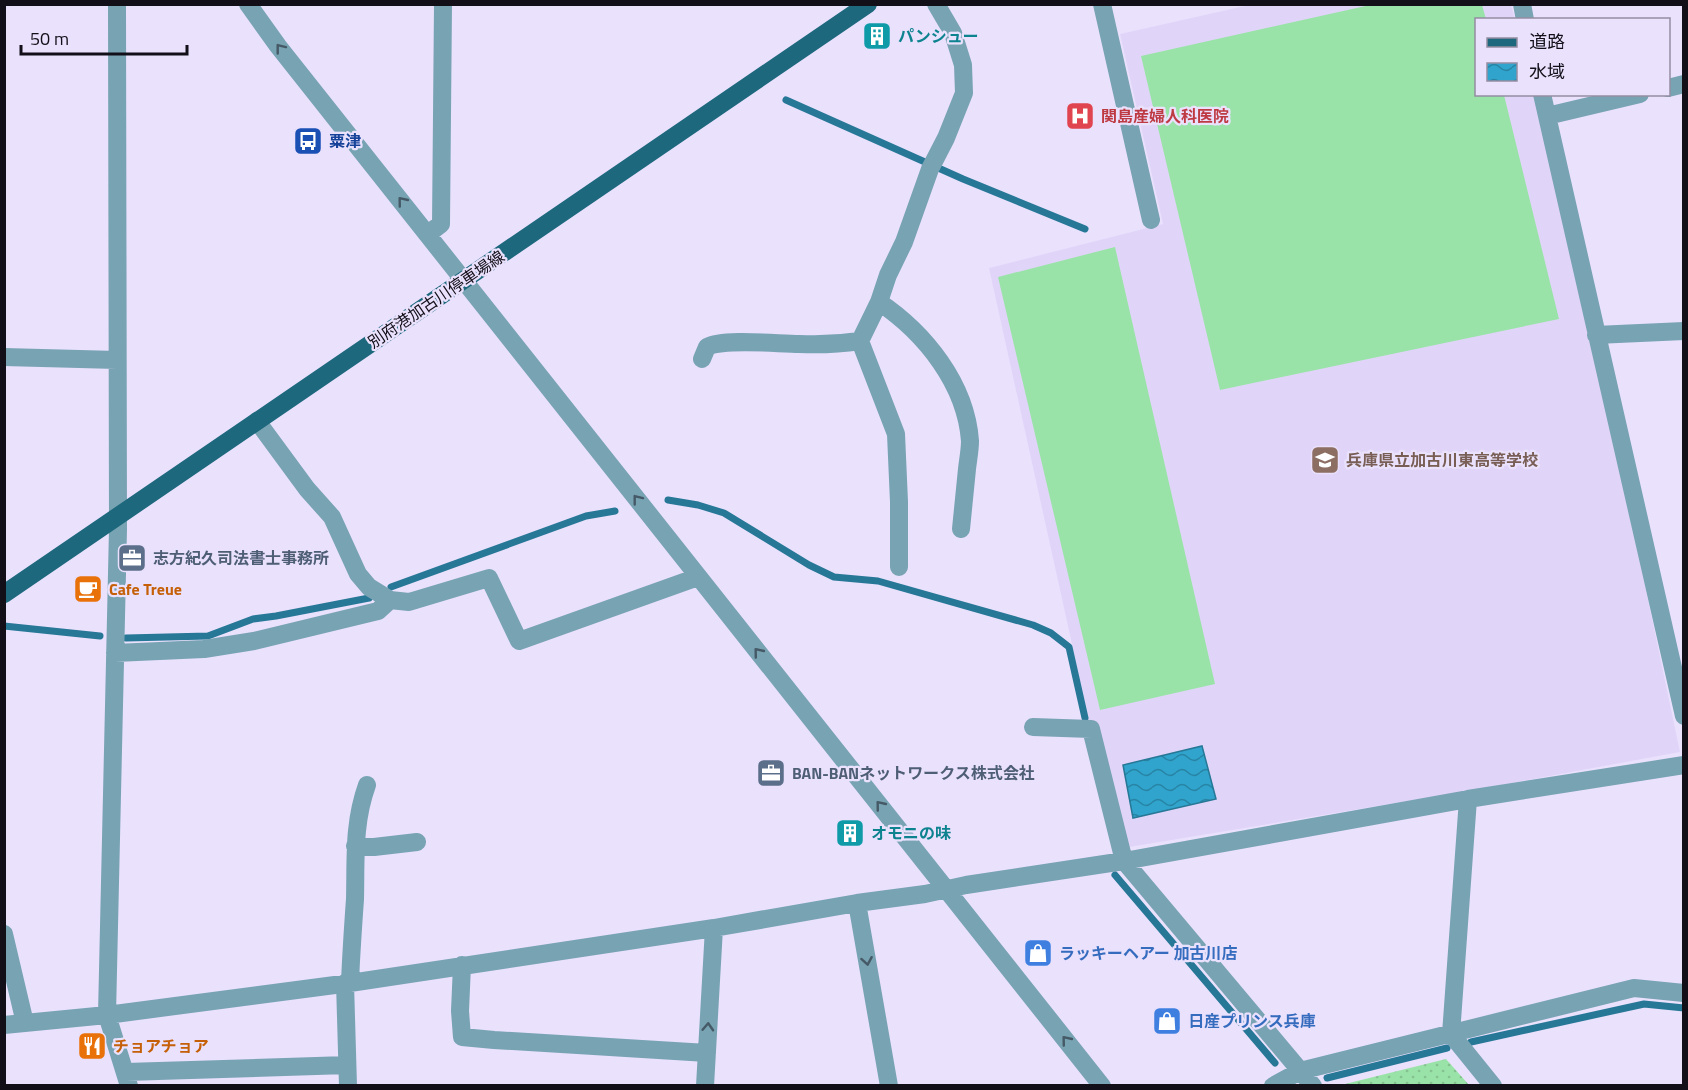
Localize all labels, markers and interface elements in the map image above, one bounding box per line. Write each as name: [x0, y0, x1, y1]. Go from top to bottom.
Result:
scale bar: [21, 18, 188, 56]
legend: [1475, 18, 1670, 96]
building icon: パンシュー: [861, 20, 893, 52]
place label: パンシュー: [898, 24, 979, 48]
text: 50 m: [30, 25, 69, 52]
text: 道路: [1529, 28, 1565, 55]
one-way arrow: [277, 44, 288, 55]
text: 水域: [1529, 58, 1565, 85]
hospital icon: 関島産婦人科医院: [1064, 100, 1096, 132]
place label: 関島産婦人科医院: [1101, 104, 1229, 128]
bus stop icon: 粟津: [292, 125, 324, 157]
place label: 粟津: [329, 129, 361, 153]
one-way arrow: [398, 197, 409, 208]
street label: 別府港加古川停車場線: [363, 244, 509, 354]
school or university icon: 兵庫県立加古川東高等学校: [1309, 444, 1341, 476]
place label: 兵庫県立加古川東高等学校: [1346, 448, 1538, 472]
one-way arrow: [633, 495, 644, 506]
office icon: 志方紀久司法書士事務所: [116, 542, 148, 574]
place label: 志方紀久司法書士事務所: [153, 546, 329, 570]
cafe icon: Cafe Treue: [72, 573, 104, 605]
place label: Cafe Treue: [109, 577, 182, 601]
one-way arrow: [754, 648, 765, 659]
office icon: BAN-BANネットワークス株式会社: [755, 757, 787, 789]
place label: BAN-BANネットワークス株式会社: [792, 761, 1035, 785]
one-way arrow: [876, 800, 887, 811]
building icon: オモニの味: [834, 817, 866, 849]
place label: オモニの味: [871, 821, 951, 845]
shop icon: ラッキーヘアー 加古川店: [1022, 937, 1054, 969]
place label: ラッキーヘアー 加古川店: [1059, 941, 1238, 965]
one-way arrow: [860, 956, 873, 966]
shop icon: 日産プリンス兵庫: [1151, 1005, 1183, 1037]
place label: 日産プリンス兵庫: [1188, 1009, 1316, 1033]
one-way arrow: [701, 1023, 714, 1032]
restaurant icon: チョアチョア: [76, 1030, 108, 1062]
place label: チョアチョア: [113, 1034, 209, 1058]
one-way arrow: [1062, 1036, 1073, 1047]

